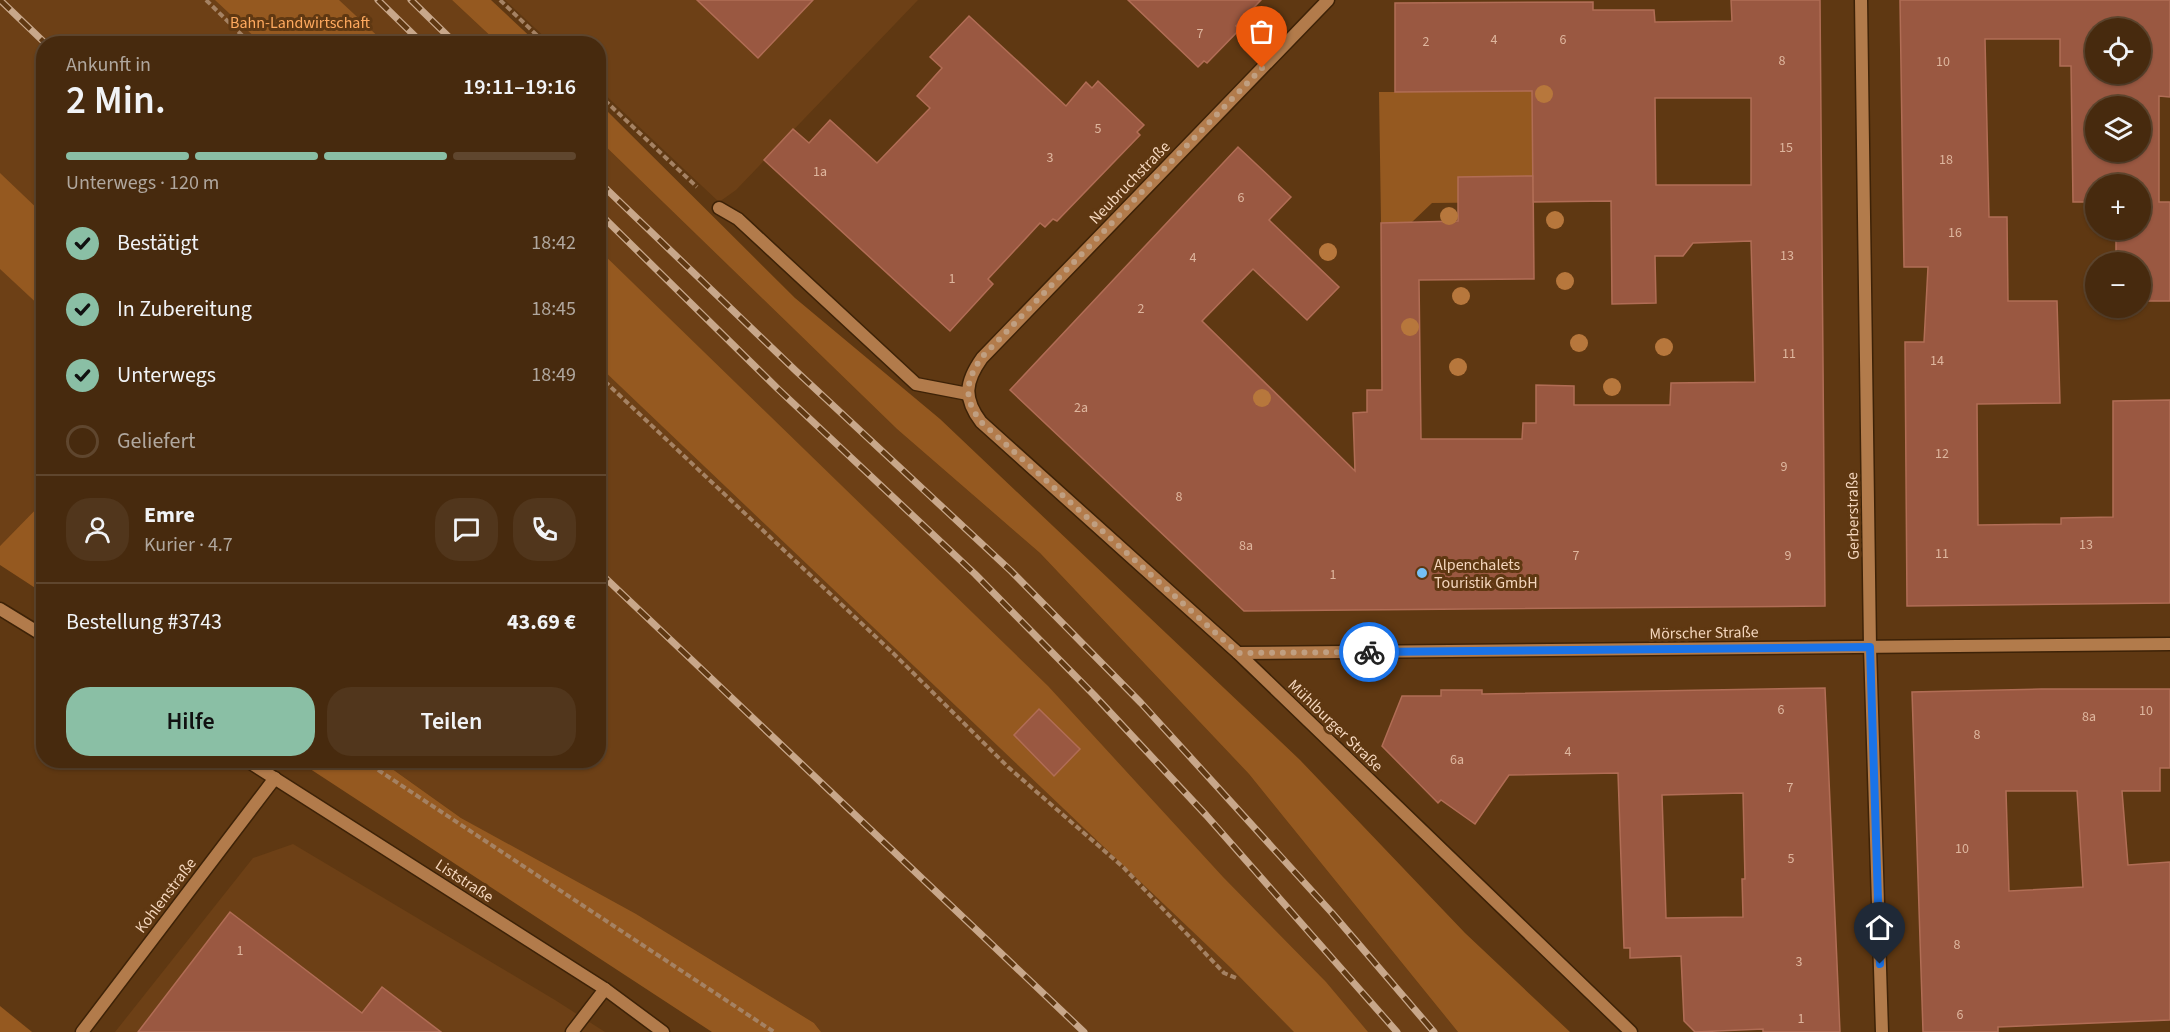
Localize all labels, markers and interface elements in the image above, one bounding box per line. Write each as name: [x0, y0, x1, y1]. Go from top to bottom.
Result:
pin: [1236, 6, 1287, 68]
park label: Bahn-Landwirtschaft: [230, 12, 370, 34]
icon: bag: [1245, 15, 1278, 48]
map controls: [2085, 18, 2151, 318]
button: locate: [2085, 18, 2151, 84]
house number: 7: [1197, 24, 1204, 44]
house number: 4: [1491, 30, 1498, 50]
house number: 6: [1560, 30, 1567, 50]
house number: 2: [1423, 32, 1430, 52]
text: Ankunft in: [66, 51, 151, 79]
house number: 8: [1779, 51, 1786, 71]
house number: 10: [1936, 52, 1950, 72]
text: 19:11–19:16: [463, 71, 576, 103]
text: 2 Min.: [66, 73, 166, 129]
button: layers: [2085, 96, 2151, 162]
house number: 5: [1095, 119, 1102, 139]
street label: Neubruchstraße: [1084, 136, 1175, 229]
house number: 15: [1779, 138, 1793, 158]
house number: 3: [1047, 148, 1054, 168]
house number: 18: [1939, 150, 1953, 170]
house number: 1a: [813, 162, 827, 182]
text: Unterwegs · 120 m: [66, 169, 219, 197]
button: +: [2085, 174, 2151, 240]
house number: 6: [1238, 188, 1245, 208]
house number: 16: [1948, 223, 1962, 243]
icon: check: [66, 227, 99, 260]
text: Bestätigt: [117, 227, 199, 259]
text: 18:42: [531, 229, 576, 257]
house number: 13: [1780, 246, 1794, 266]
house number: 4: [1190, 248, 1197, 268]
button: −: [2085, 252, 2151, 318]
house number: 1: [949, 269, 956, 289]
icon: check: [66, 293, 99, 326]
text: In Zubereitung: [117, 293, 252, 325]
text: 18:45: [531, 295, 576, 323]
house number: 2: [1138, 299, 1145, 319]
house number: 11: [1782, 344, 1796, 364]
house number: 14: [1930, 351, 1944, 371]
icon: check: [66, 359, 99, 392]
text: Unterwegs: [117, 359, 216, 391]
text: 18:49: [531, 361, 576, 389]
house number: 2a: [1074, 398, 1088, 418]
text: Geliefert: [117, 425, 196, 457]
house number: 12: [1935, 444, 1949, 464]
house number: 9: [1781, 457, 1788, 477]
street label: Gerberstraße: [1841, 472, 1865, 560]
house number: 8: [1176, 487, 1183, 507]
button: person: [66, 498, 129, 561]
button: chat: [435, 498, 498, 561]
button: phone: [513, 498, 576, 561]
text: Emre: [144, 499, 195, 531]
text: Kurier · 4.7: [144, 531, 233, 559]
house number: 13: [2079, 535, 2093, 555]
house number: 8a: [1239, 536, 1253, 556]
house number: 11: [1935, 544, 1949, 564]
house number: 7: [1573, 546, 1580, 566]
house number: 9: [1785, 546, 1792, 566]
place label: Alpenchalets Touristik GmbH: [1434, 554, 1538, 594]
house number: 1: [1330, 565, 1337, 585]
marker: Alpenchalets Touristik GmbH: [1415, 566, 1429, 580]
text: Bestellung #3743: [66, 606, 222, 638]
text: 43.69 €: [507, 606, 576, 638]
street label: Mörscher Straße: [1649, 621, 1759, 645]
courier: [1339, 622, 1399, 682]
icon: bike: [1353, 636, 1386, 669]
street label: Mühlburger Straße: [1283, 675, 1388, 777]
button: Hilfe: [66, 687, 315, 756]
button: Teilen: [327, 687, 576, 756]
house number: 6: [1778, 700, 1785, 720]
house number: 10: [2139, 701, 2153, 721]
house number: 8a: [2082, 707, 2096, 727]
house number: 8: [1974, 725, 1981, 745]
house number: 4: [1565, 742, 1572, 762]
house number: 6a: [1450, 750, 1464, 770]
house number: 7: [1787, 778, 1794, 798]
house number: 10: [1955, 839, 1969, 859]
house number: 5: [1788, 849, 1795, 869]
street label: Kohlenstraße: [130, 853, 202, 938]
street label: Liststraße: [431, 854, 498, 908]
pin: [1854, 902, 1905, 964]
icon: home: [1863, 911, 1896, 944]
house number: 8: [1954, 935, 1961, 955]
house number: 1: [237, 941, 244, 961]
house number: 3: [1796, 952, 1803, 972]
house number: 6: [1957, 1005, 1964, 1025]
house number: 1: [1798, 1009, 1805, 1029]

